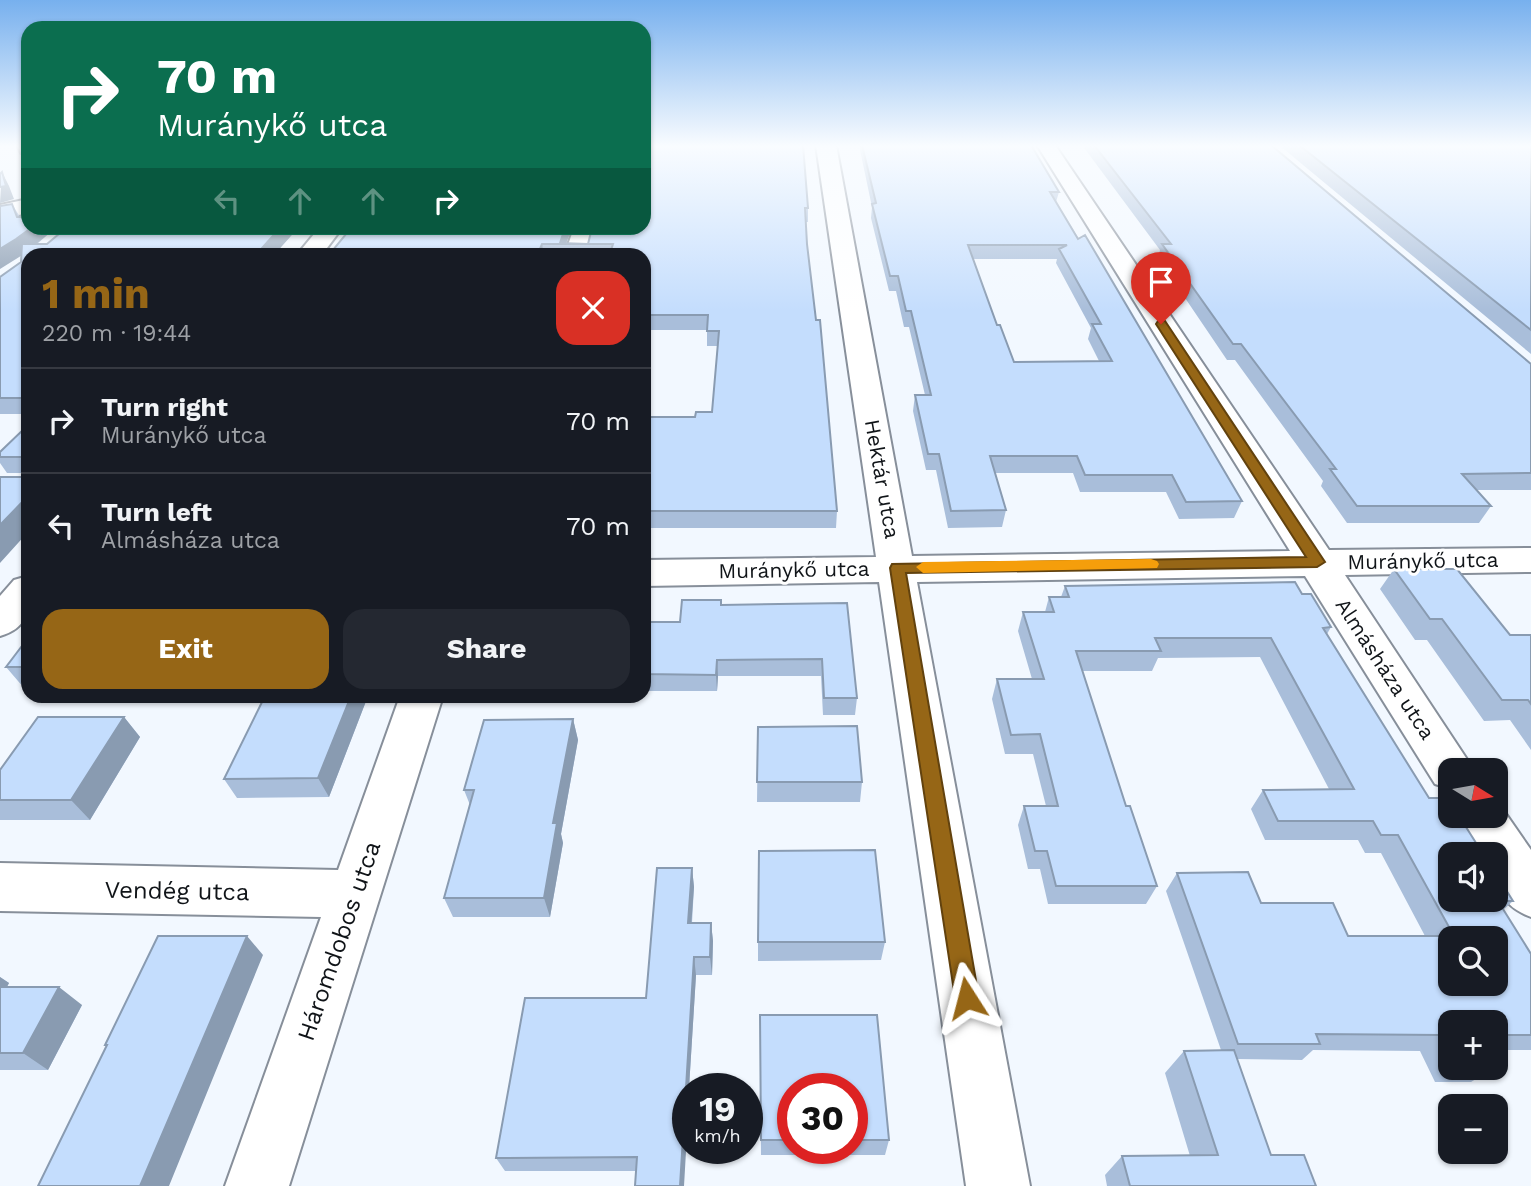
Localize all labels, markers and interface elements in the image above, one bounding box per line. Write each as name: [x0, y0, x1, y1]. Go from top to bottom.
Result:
text: 70 m: [157, 47, 277, 105]
icon: right: [42, 49, 133, 140]
text: Muránykő utca: [157, 106, 387, 144]
icon: left: [208, 182, 246, 220]
icon: ahead: [281, 182, 319, 220]
icon: ahead: [354, 182, 392, 220]
icon: right: [427, 182, 465, 220]
pin: [1131, 252, 1191, 324]
icon: arrive: [1142, 263, 1180, 301]
text: 1 min: [42, 269, 150, 318]
button: close: [556, 271, 630, 345]
text: 220 m · 19:44: [42, 320, 191, 347]
text: Turn right: [101, 392, 228, 422]
icon: right: [42, 402, 80, 440]
text: 70 m: [566, 406, 630, 436]
street label: Hektár utca: [860, 417, 905, 541]
text: Muránykő utca: [101, 422, 267, 449]
text: Turn left: [101, 497, 212, 527]
icon: left: [42, 507, 80, 545]
text: 70 m: [566, 511, 630, 541]
text: Almásháza utca: [101, 527, 280, 554]
street label: Muránykő utca: [1347, 547, 1499, 574]
street label: Muránykő utca: [718, 556, 870, 583]
street label: Almásháza utca: [1330, 593, 1440, 744]
button: Exit: [42, 609, 329, 689]
button: Share: [343, 609, 630, 689]
north arrow: [1438, 758, 1508, 828]
map controls: [1438, 758, 1508, 1164]
street label: Háromdobos utca: [292, 837, 386, 1045]
button: sound: [1438, 842, 1508, 912]
street label: Vendég utca: [104, 876, 250, 906]
button: search: [1438, 926, 1508, 996]
position arrow: [930, 961, 1004, 1035]
button: +: [1438, 1010, 1508, 1080]
speed limit sign: 30: [777, 1073, 868, 1164]
text: 19: [699, 1088, 736, 1130]
button: −: [1438, 1094, 1508, 1164]
text: km/h: [694, 1125, 741, 1146]

